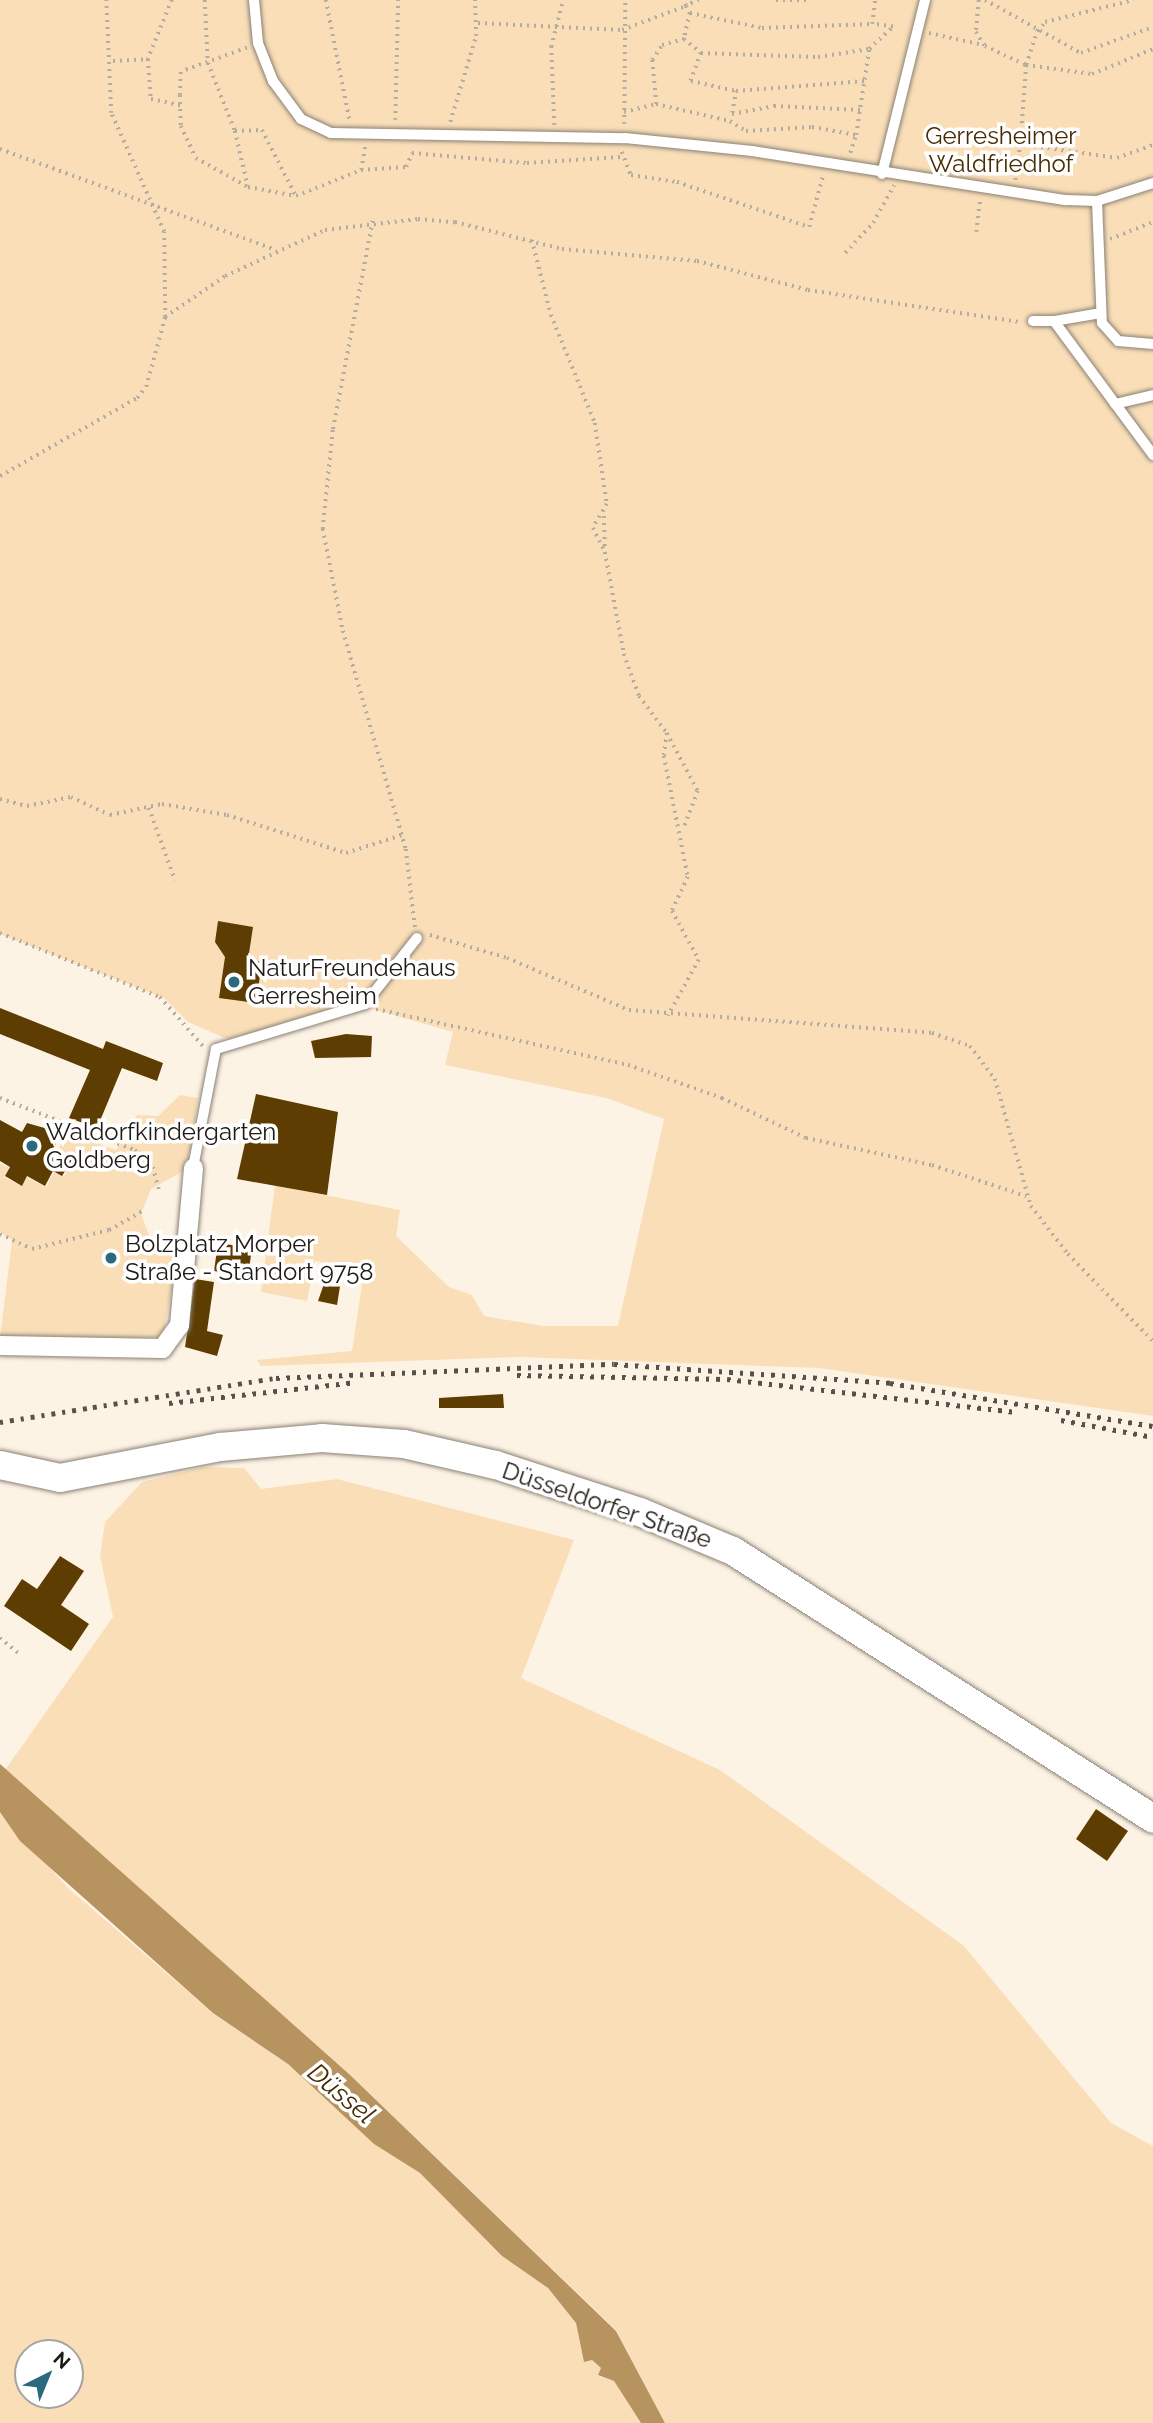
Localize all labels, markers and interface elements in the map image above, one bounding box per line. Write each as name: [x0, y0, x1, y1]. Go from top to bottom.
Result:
park label: Gerresheimer Waldfriedhof: [925, 122, 1077, 178]
place label: NaturFreundehaus Gerresheim: [248, 954, 456, 1010]
marker: NaturFreundehaus Gerresheim: [226, 974, 242, 990]
place label: Waldorfkindergarten Goldberg: [46, 1118, 276, 1174]
marker: Waldorfkindergarten Goldberg: [24, 1138, 40, 1154]
place label: Bolzplatz Morper Straße - Standort 9758: [125, 1230, 373, 1286]
marker: Bolzplatz Morper Straße - Standort 9758: [103, 1250, 119, 1266]
street label: Düsseldorfer Straße: [498, 1456, 716, 1554]
water label: Düssel: [301, 2057, 381, 2131]
north arrow: [14, 2339, 84, 2409]
text: N: [49, 2347, 75, 2373]

